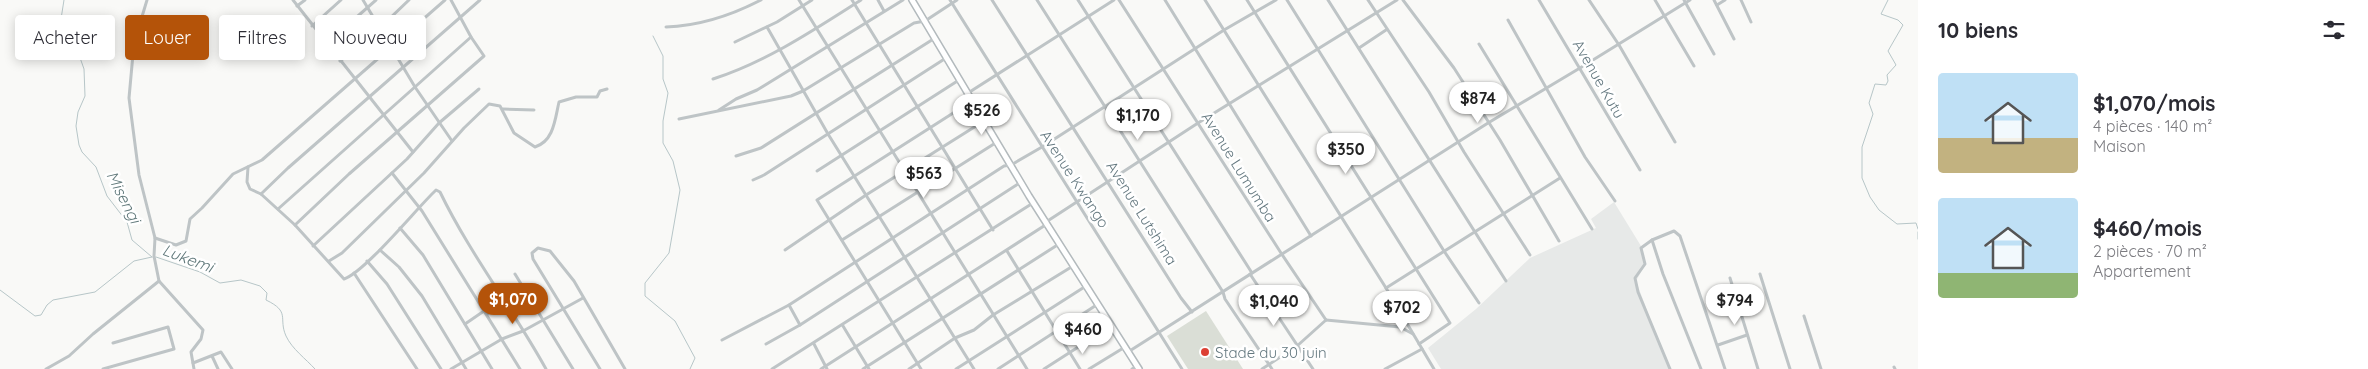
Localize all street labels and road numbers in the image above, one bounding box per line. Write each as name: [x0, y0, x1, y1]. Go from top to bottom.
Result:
street label: Avenue Kutu: [1569, 36, 1629, 122]
street label: Avenue Lumumba: [1198, 109, 1280, 225]
street label: Avenue Kwango: [1036, 127, 1114, 231]
street label: Avenue Lutshima: [1102, 158, 1182, 268]

